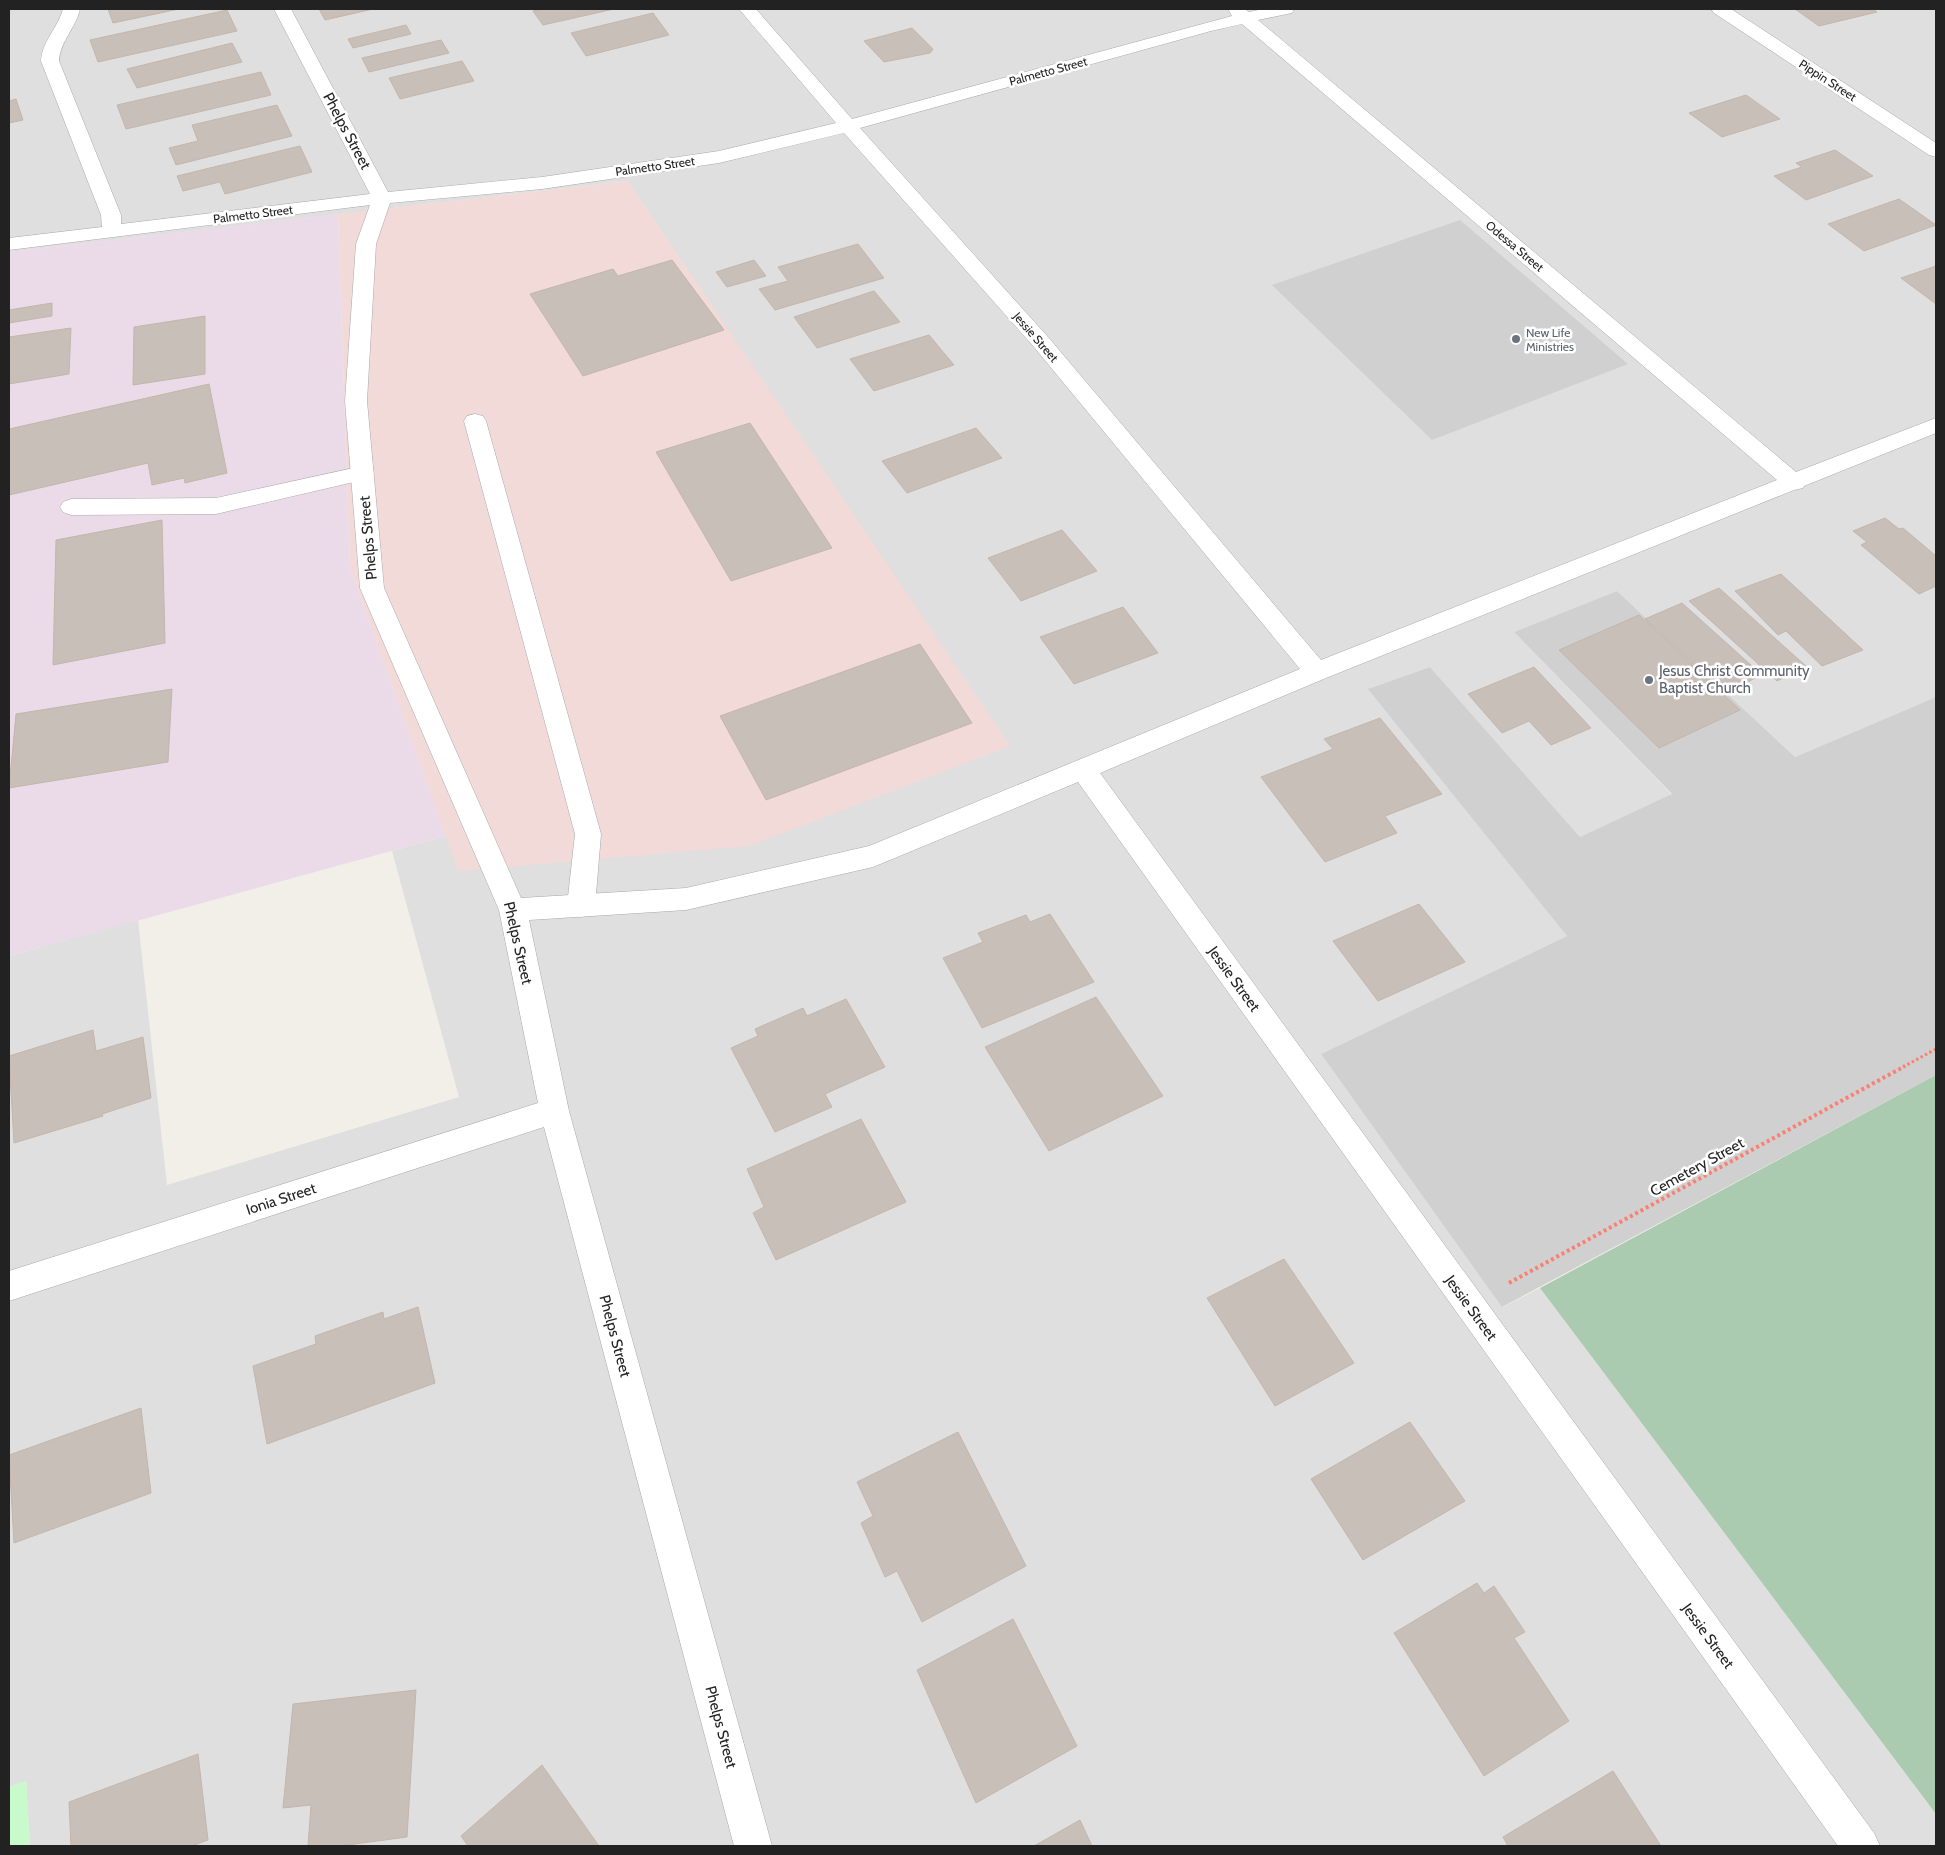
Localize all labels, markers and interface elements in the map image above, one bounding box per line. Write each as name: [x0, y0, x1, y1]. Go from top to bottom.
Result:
street label: Palmetto Street: [1007, 53, 1089, 89]
street label: Pippin Street: [1796, 56, 1860, 104]
street label: Phelps Street: [319, 90, 375, 172]
street label: Palmetto Street: [614, 153, 696, 179]
street label: Palmetto Street: [212, 202, 294, 226]
street label: Odessa Street: [1483, 217, 1547, 275]
street label: Jessie Street: [1010, 308, 1062, 365]
place label: New Life Ministries: [1526, 325, 1574, 354]
marker: New Life Ministries: [1510, 333, 1522, 345]
street label: Phelps Street: [355, 495, 381, 581]
place label: Jesus Christ Community Baptist Church: [1658, 662, 1810, 697]
marker: Jesus Christ Community Baptist Church: [1643, 674, 1655, 686]
street label: Phelps Street: [500, 900, 536, 986]
street label: Jessie Street: [1204, 942, 1264, 1015]
street label: Cemetery Street: [1647, 1134, 1747, 1200]
street label: Ionia Street: [244, 1179, 318, 1219]
street label: Jessie Street: [1441, 1271, 1501, 1344]
street label: Phelps Street: [595, 1293, 635, 1379]
street label: Jessie Street: [1678, 1599, 1738, 1672]
street label: Phelps Street: [701, 1684, 741, 1770]

